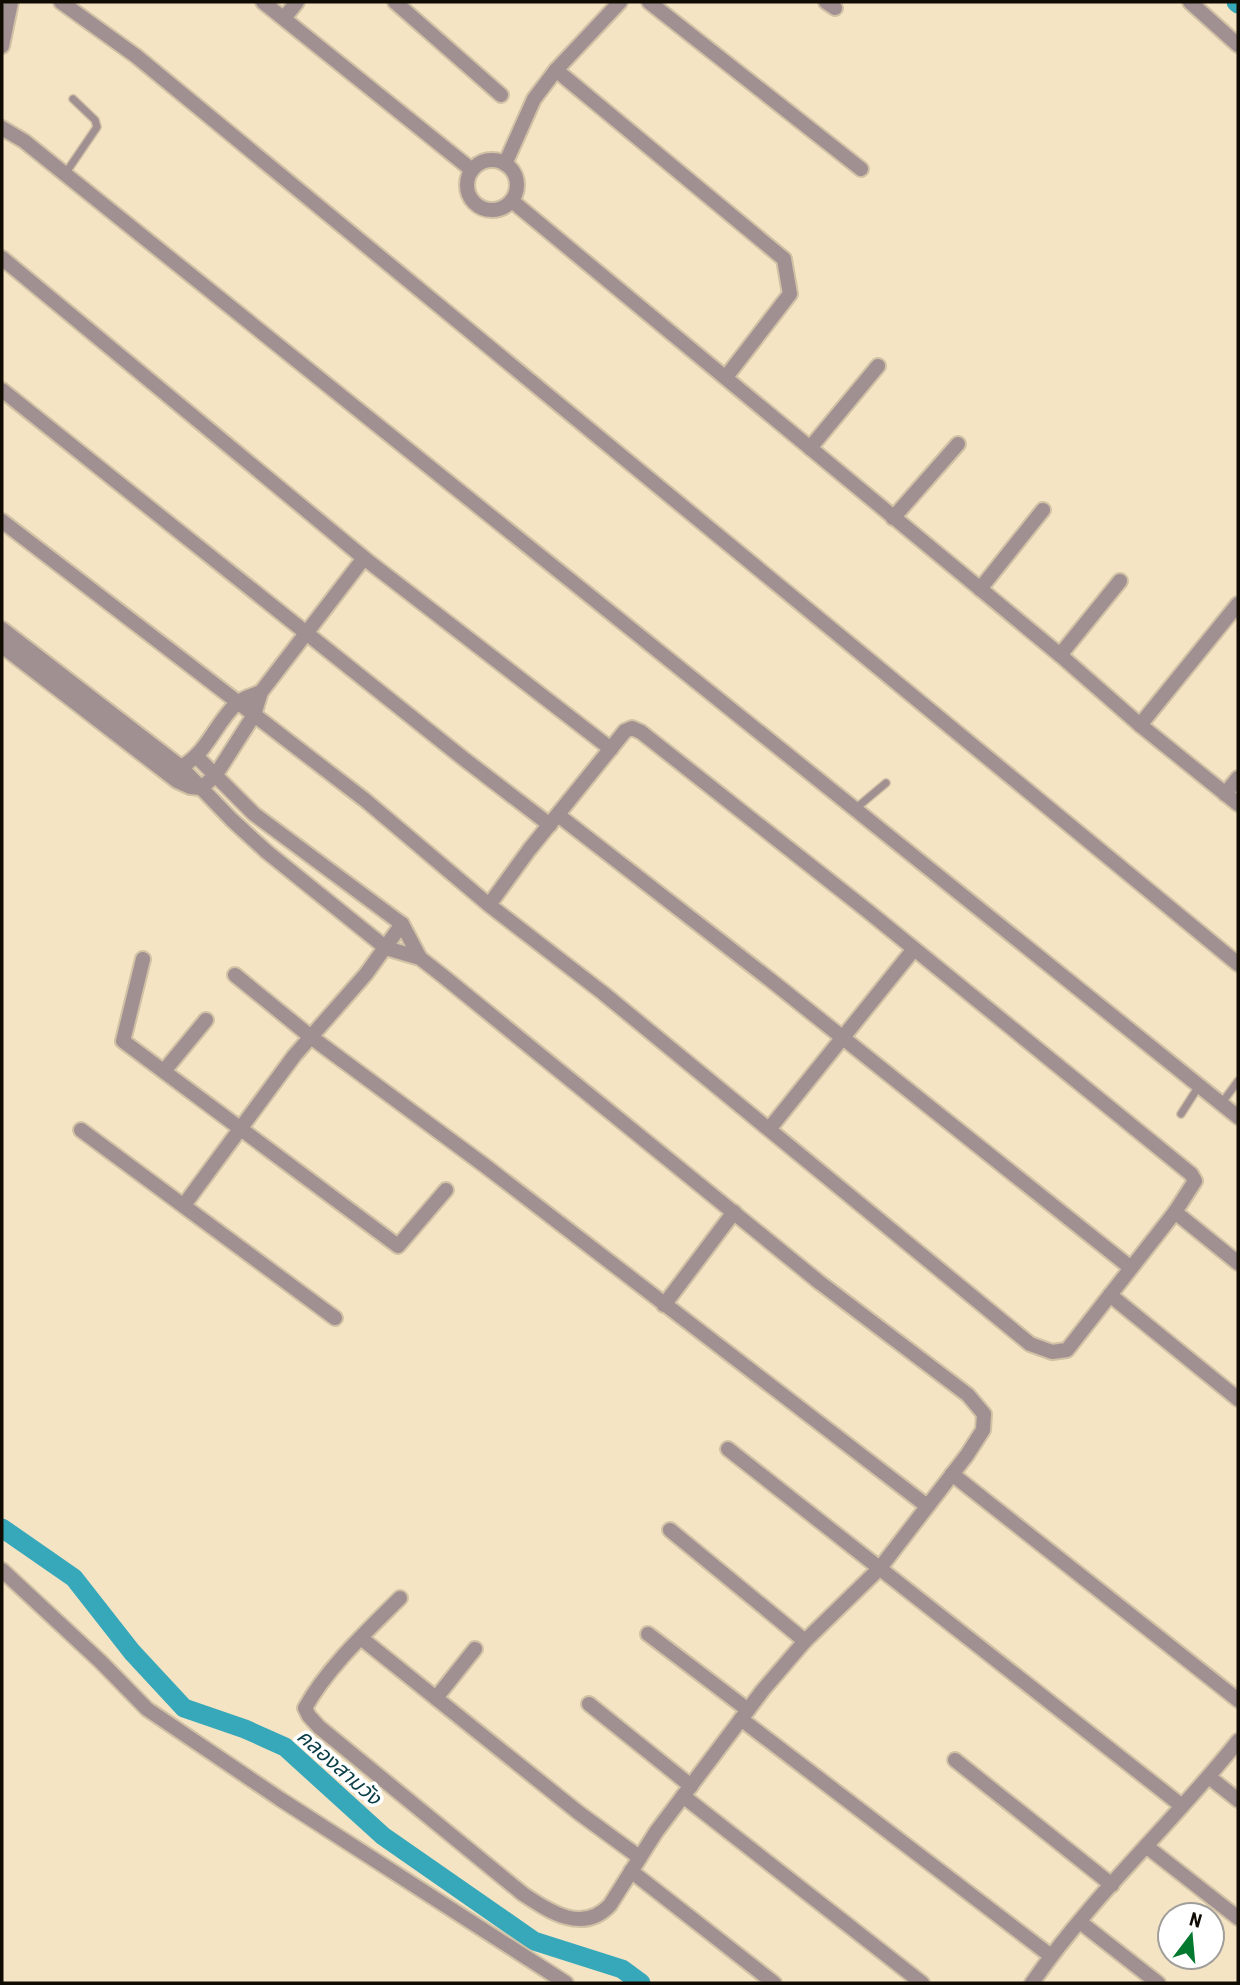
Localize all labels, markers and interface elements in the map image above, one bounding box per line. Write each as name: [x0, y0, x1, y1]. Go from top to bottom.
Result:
water label: คลองสามวัง: [292, 1724, 387, 1811]
north arrow: [1156, 1901, 1226, 1971]
text: N: [1187, 1907, 1204, 1933]

